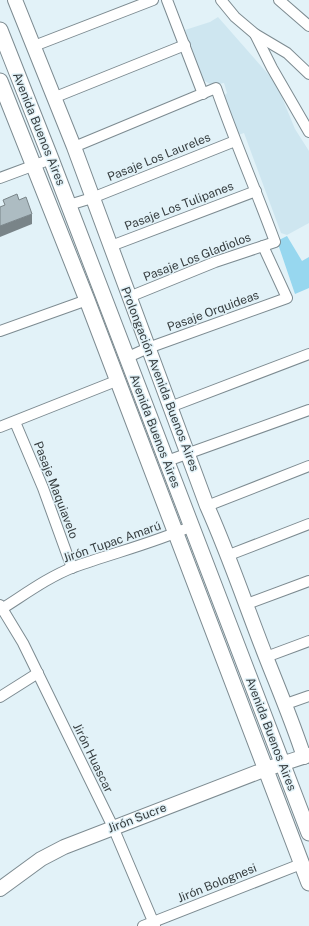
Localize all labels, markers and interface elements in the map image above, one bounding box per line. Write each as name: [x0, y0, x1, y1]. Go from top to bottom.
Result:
street label: Avenida Buenos Aires: [10, 70, 68, 188]
street label: Pasaje Los Laureles: [105, 130, 213, 184]
street label: Pasaje Los Tulipanes: [123, 179, 235, 233]
street label: Pasaje Los Gladiolos: [141, 230, 253, 284]
street label: Prolongación Avenida Buenos Aires: [118, 285, 202, 473]
street label: Pasaje Orquideas: [165, 288, 261, 334]
street label: Avenida Buenos Aires: [127, 372, 183, 490]
street label: Pasaje Maquiavelo: [31, 439, 81, 541]
street label: Jirón Tupac Amarú: [61, 519, 163, 565]
street label: Avenida Buenos Aires: [243, 675, 299, 793]
street label: Jirón Huascar: [70, 721, 116, 795]
street label: Jirón Sucre: [106, 800, 169, 836]
street label: Jirón Bolognesi: [175, 861, 259, 905]

